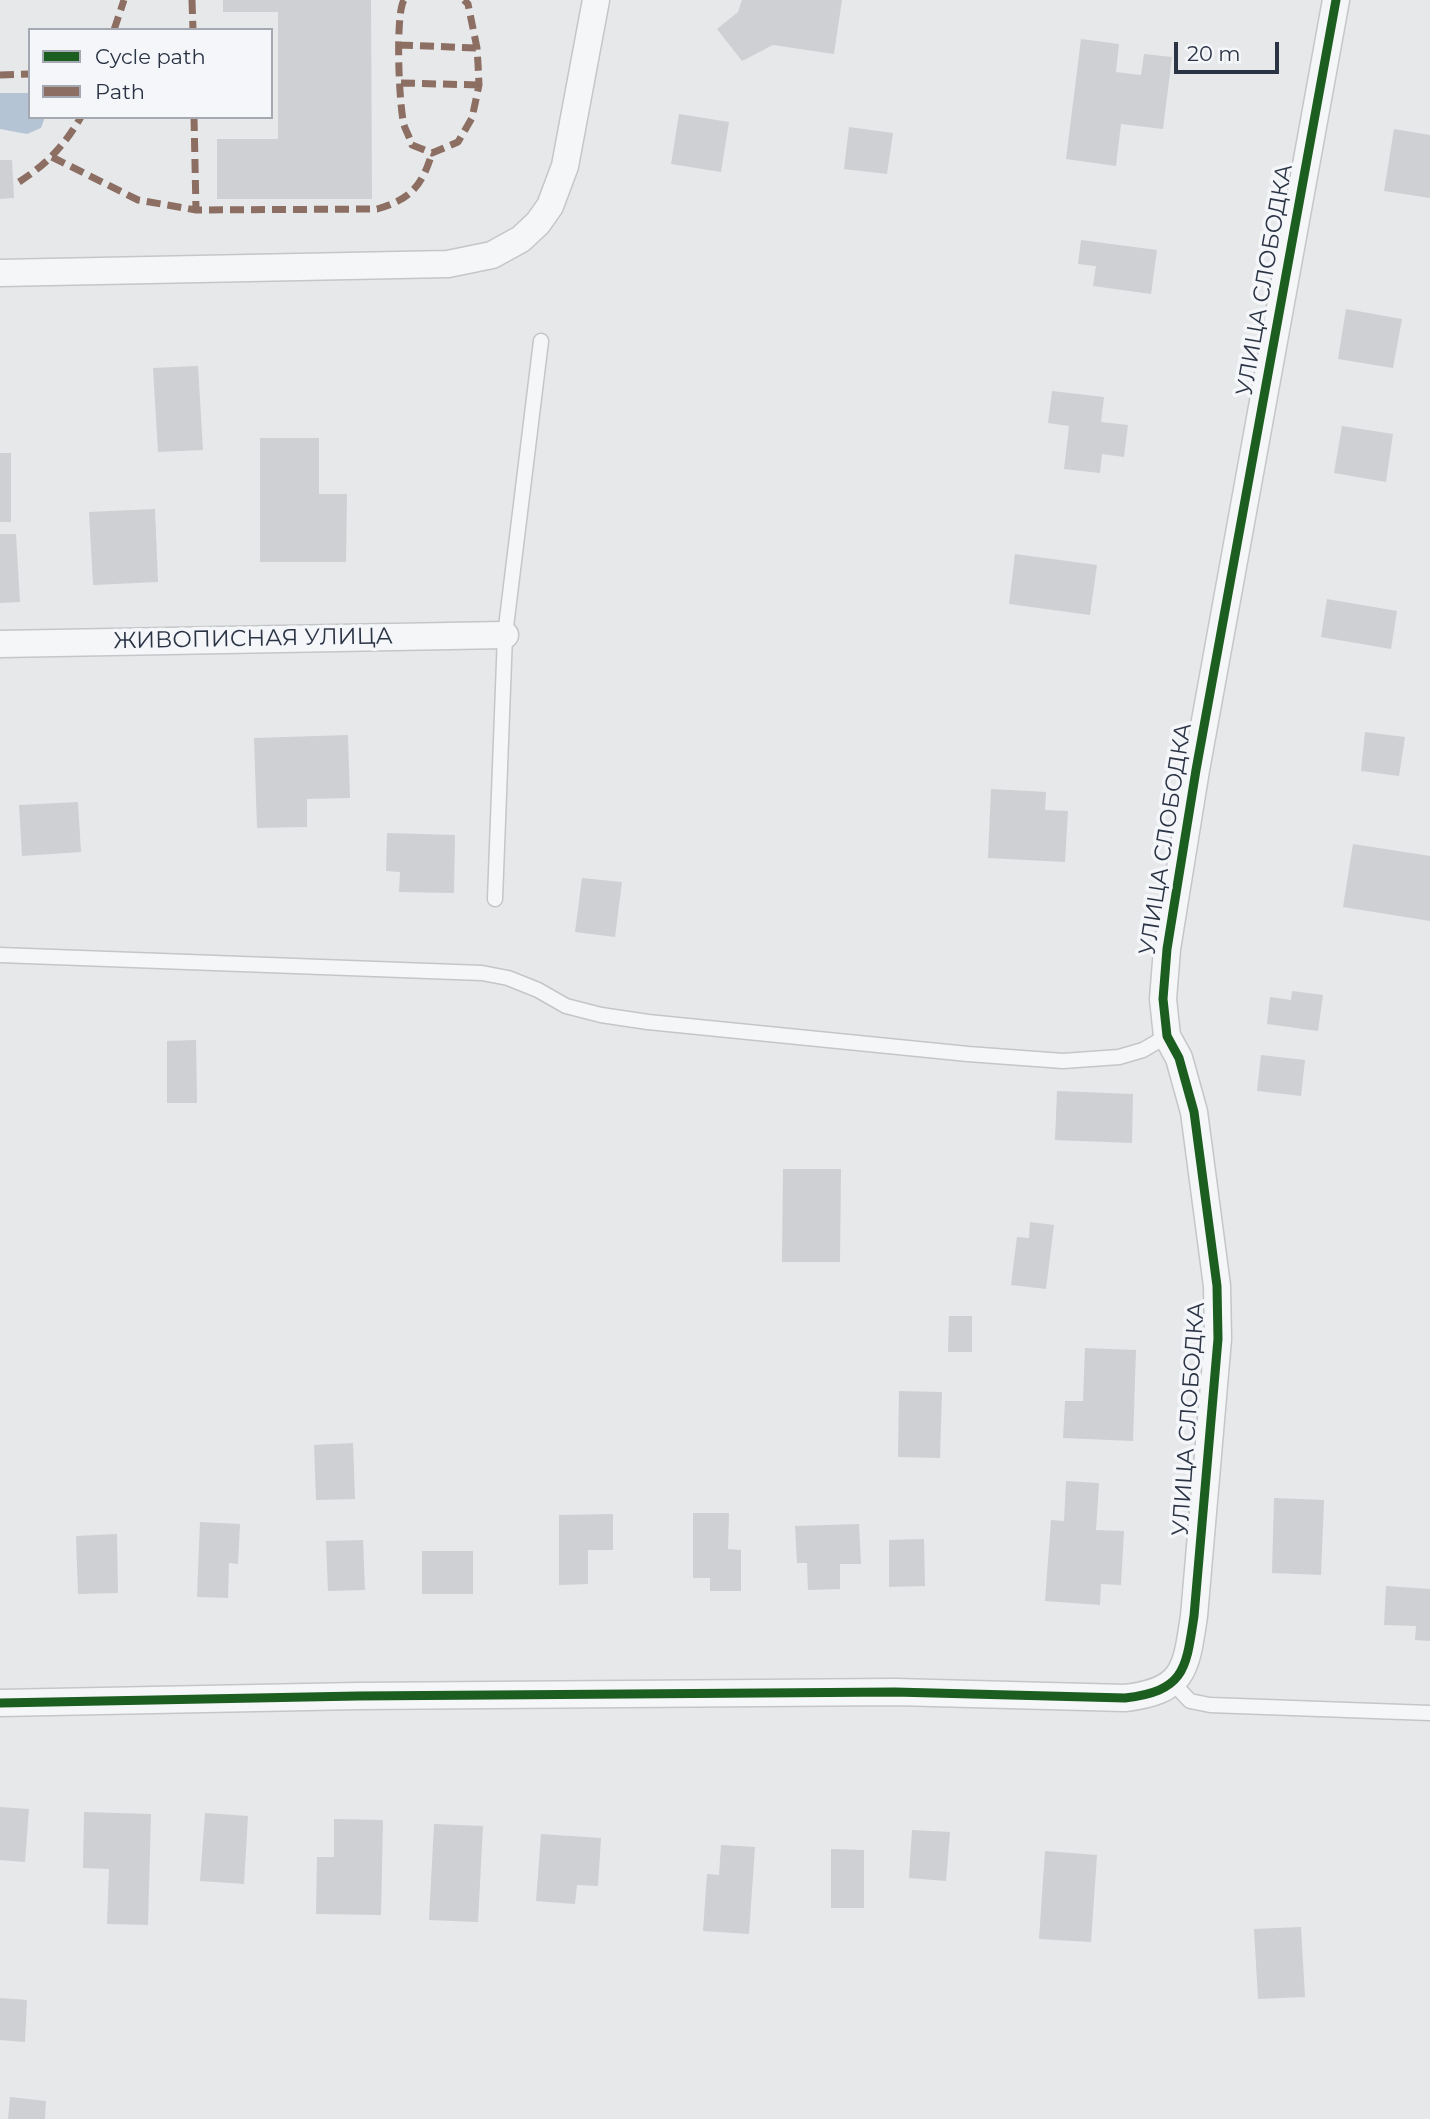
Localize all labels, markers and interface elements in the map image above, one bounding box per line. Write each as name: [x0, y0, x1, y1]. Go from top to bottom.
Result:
legend: [28, 28, 273, 119]
scale bar: [1178, 28, 1283, 72]
text: 20 m: [1187, 41, 1241, 66]
text: Cycle path: [95, 44, 206, 69]
text: Path: [95, 79, 145, 104]
street label: УЛИЦА СЛОБОДКА: [1231, 162, 1299, 398]
street label: ЖИВОПИСНАЯ УЛИЦА: [113, 623, 393, 655]
street label: УЛИЦА СЛОБОДКА: [1134, 721, 1198, 957]
street label: УЛИЦА СЛОБОДКА: [1167, 1301, 1211, 1537]

